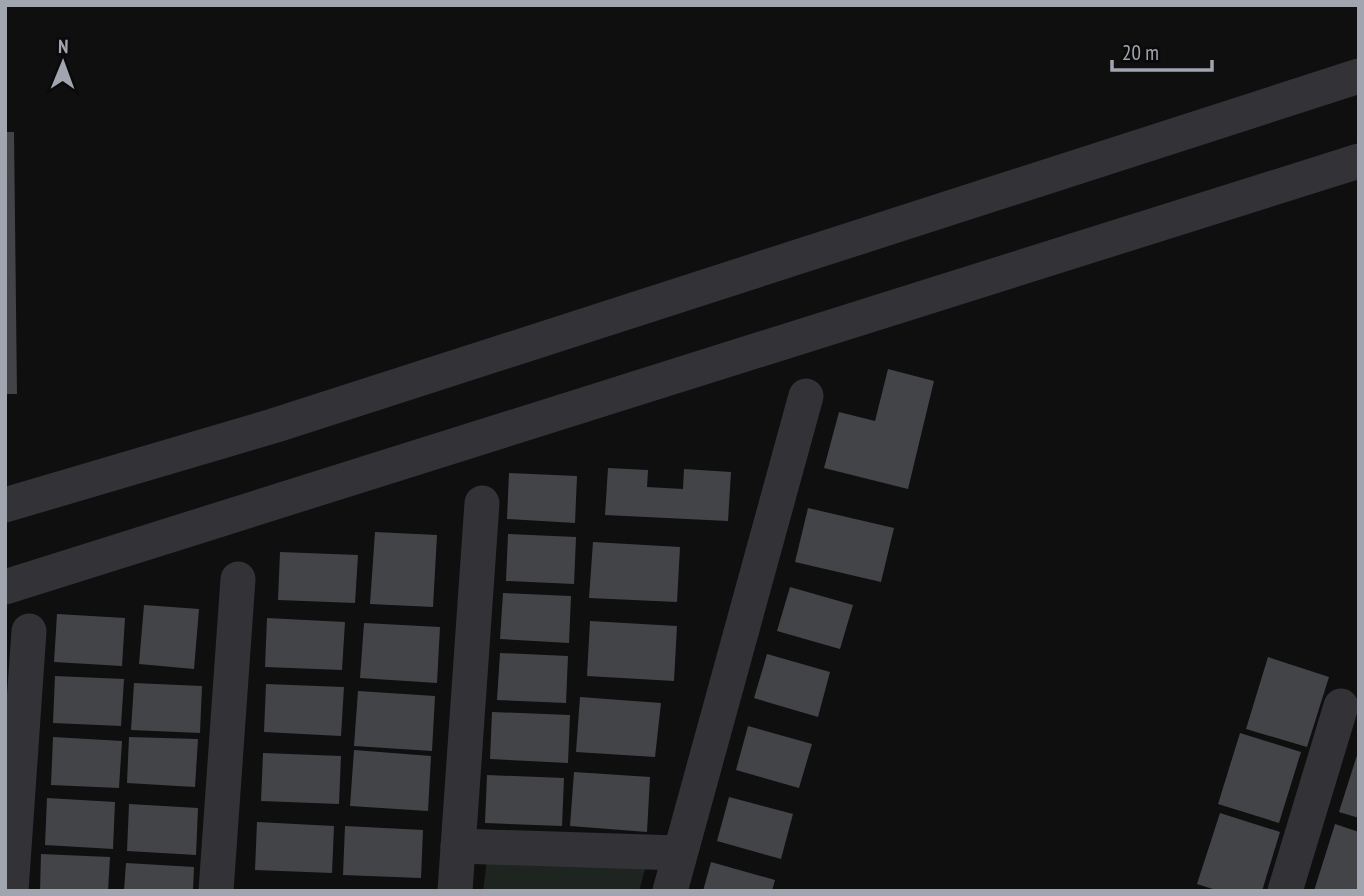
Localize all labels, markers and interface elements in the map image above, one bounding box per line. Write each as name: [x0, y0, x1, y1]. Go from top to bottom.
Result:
north arrow: [28, 28, 98, 98]
scale bar: [1112, 28, 1212, 72]
text: N: [58, 34, 69, 58]
text: 20 m: [1122, 39, 1159, 66]

